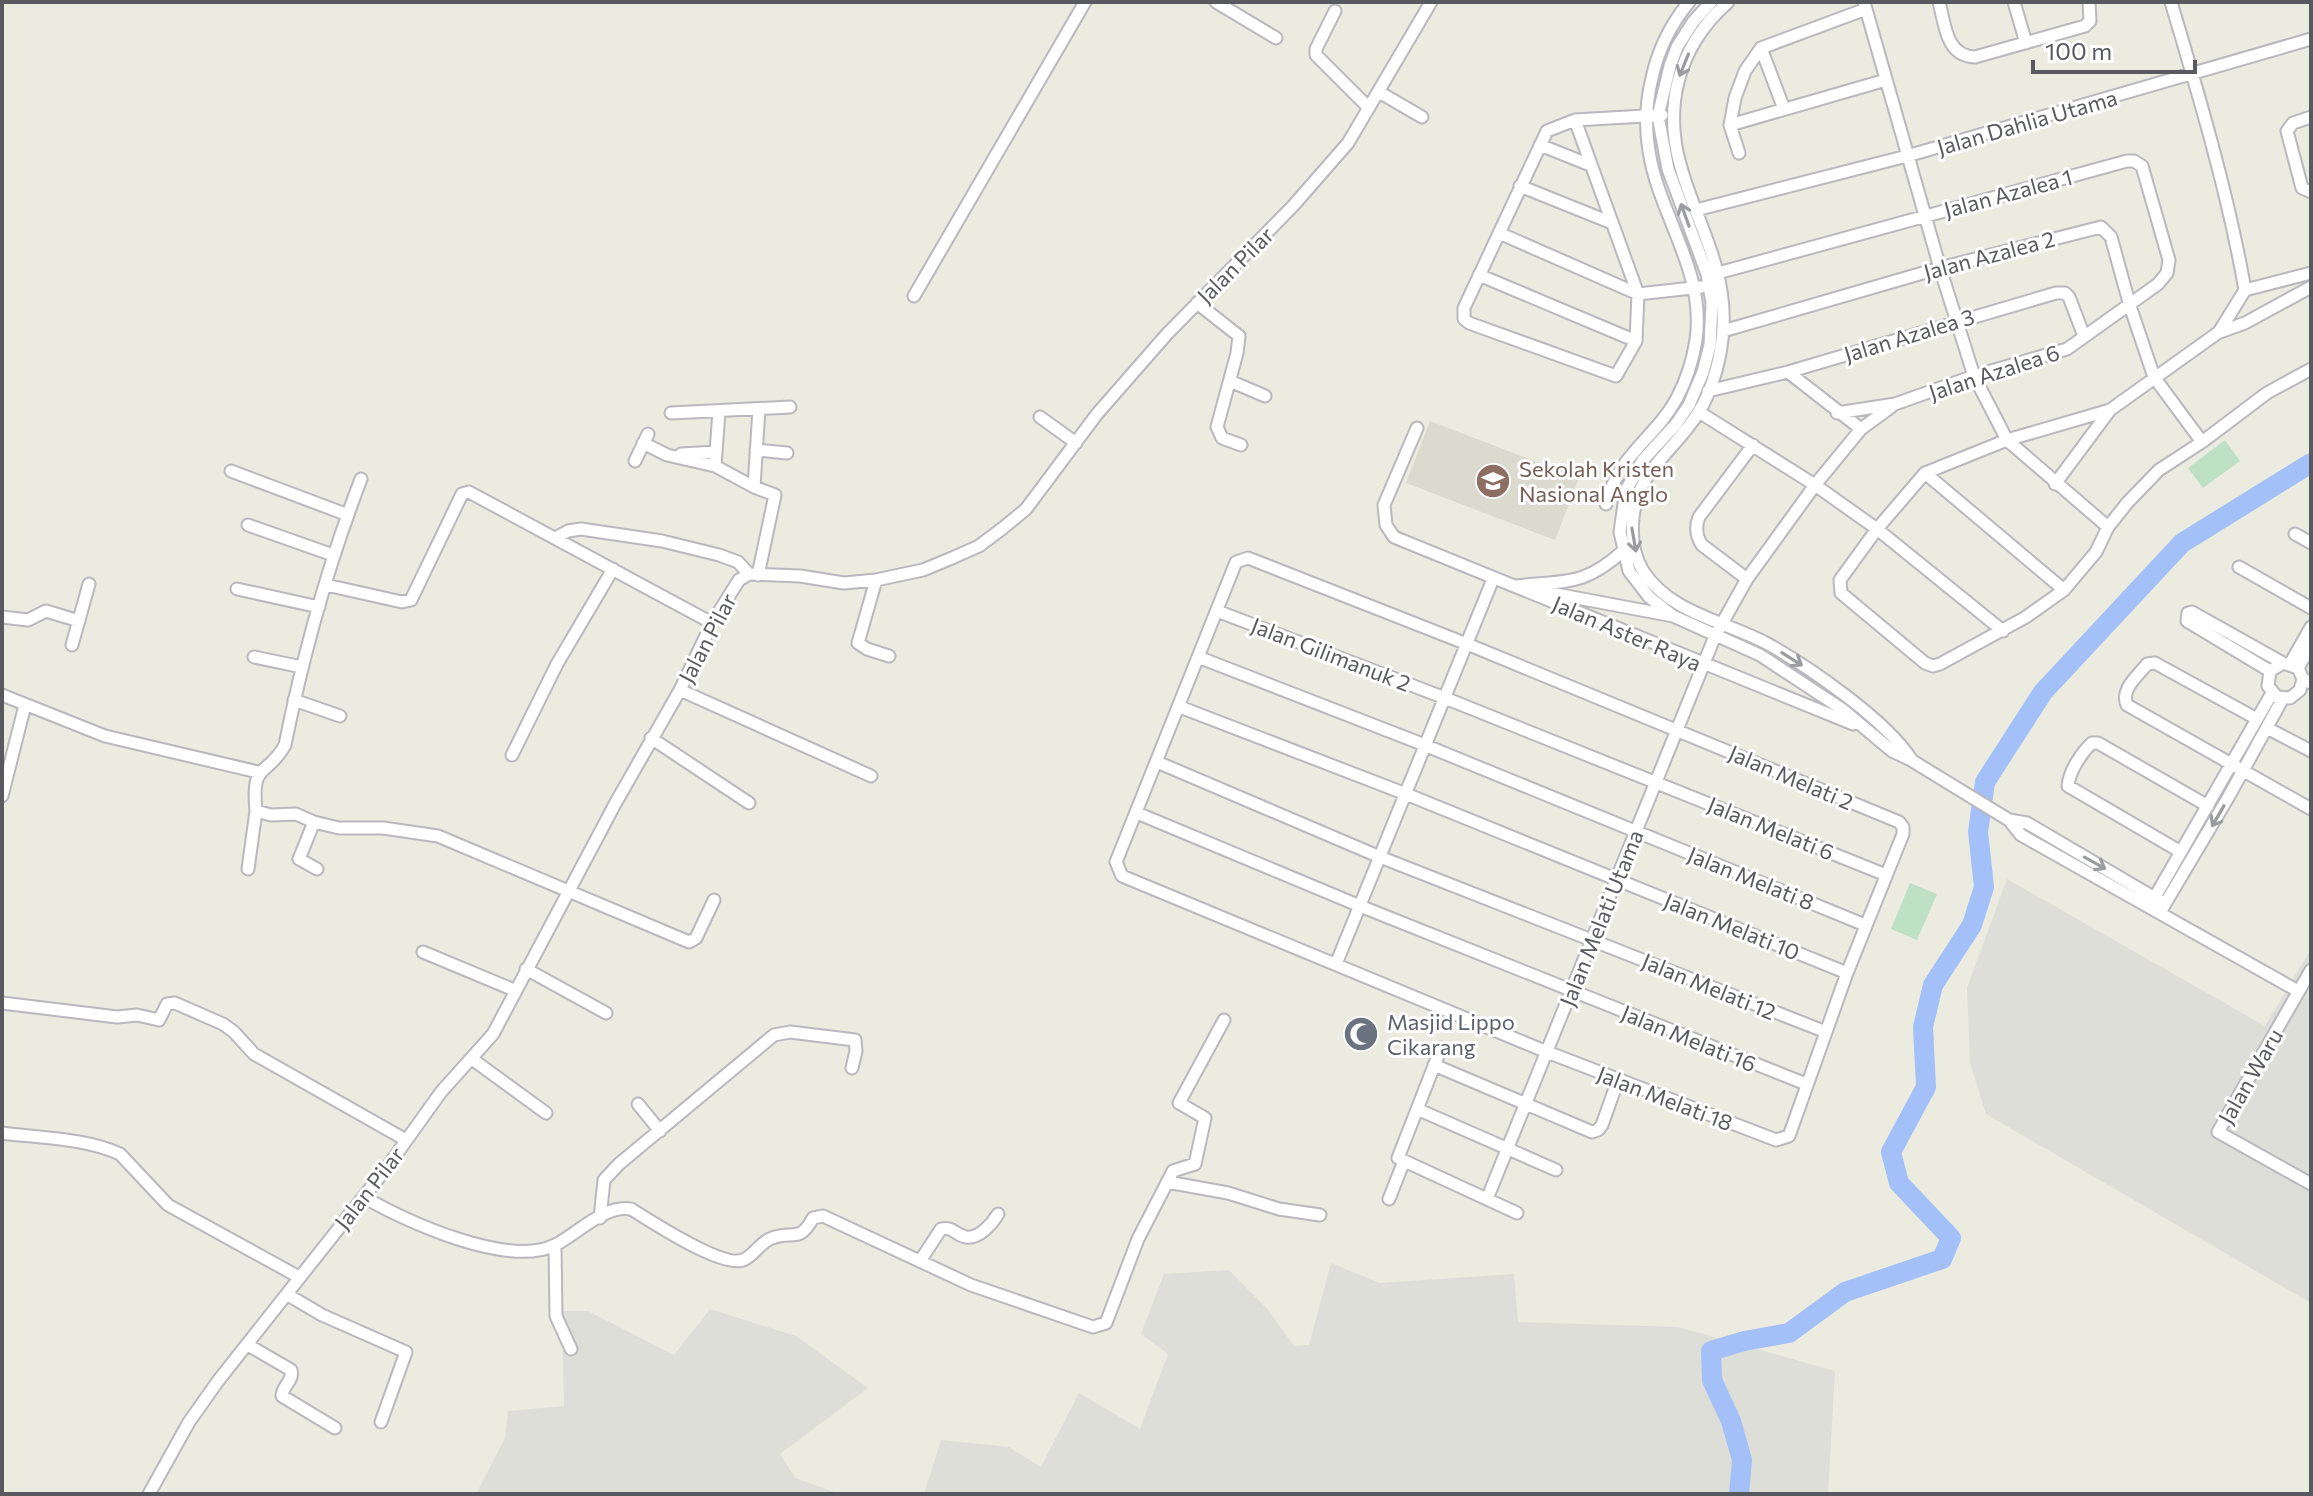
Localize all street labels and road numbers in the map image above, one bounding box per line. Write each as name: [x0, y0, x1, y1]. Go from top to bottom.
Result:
street label: Jalan Dahlia Utama: [1934, 83, 2120, 161]
street label: Jalan Azalea 1: [1941, 163, 2075, 223]
street label: Jalan Pilar: [1191, 221, 1279, 309]
street label: Jalan Azalea 2: [1921, 225, 2057, 285]
street label: Jalan Azalea 3: [1841, 302, 1977, 368]
street label: Jalan Azalea 6: [1925, 338, 2063, 406]
street label: Jalan Pilar: [672, 589, 742, 687]
street label: Jalan Aster Raya: [1549, 590, 1705, 676]
street label: Jalan Gilimanuk 2: [1247, 611, 1415, 697]
street label: Jalan Melati 2: [1725, 739, 1857, 815]
street label: Jalan Melati 6: [1704, 790, 1838, 866]
street label: Jalan Melati Utama: [1553, 826, 1649, 1010]
street label: Jalan Melati 8: [1684, 840, 1818, 916]
street label: Jalan Melati 10: [1660, 886, 1804, 966]
street label: Jalan Melati 12: [1638, 947, 1780, 1025]
street label: Jalan Melati 16: [1618, 999, 1760, 1077]
street label: Jalan Waru: [2212, 1023, 2288, 1129]
street label: Jalan Melati 18: [1593, 1060, 1737, 1136]
street label: Jalan Pilar: [328, 1141, 410, 1235]

